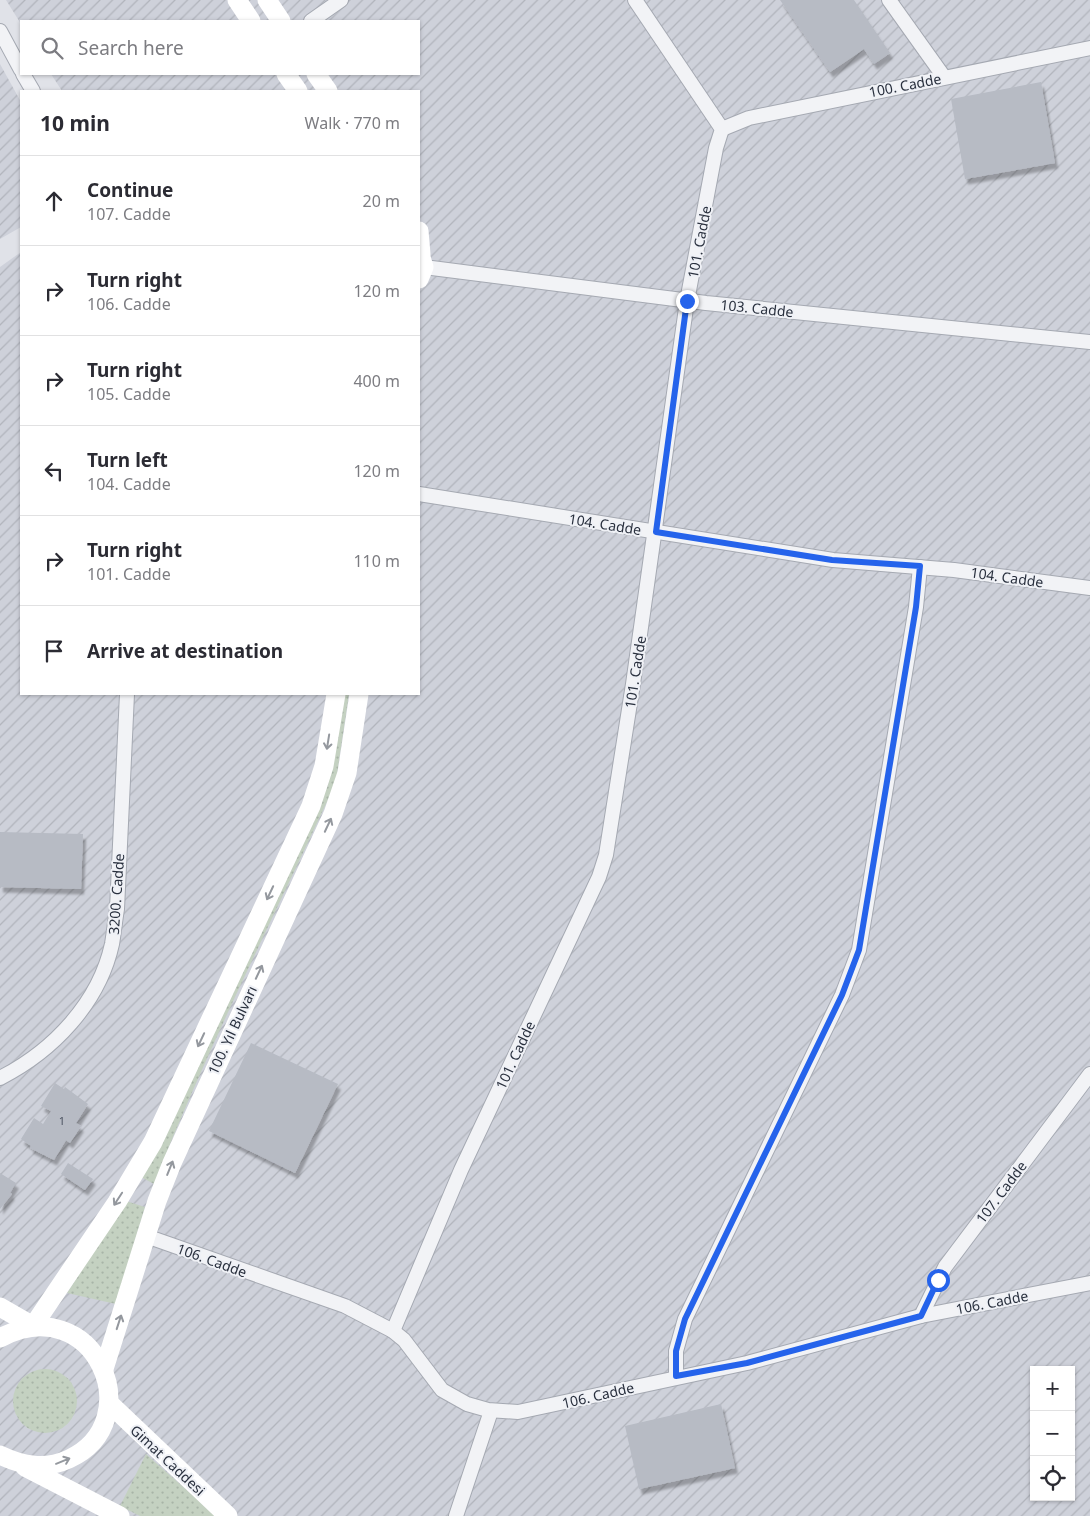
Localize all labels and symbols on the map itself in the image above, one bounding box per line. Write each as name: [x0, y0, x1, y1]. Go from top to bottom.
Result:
street label: 100. Cadde: [867, 69, 943, 101]
street label: 101. Cadde: [683, 204, 715, 280]
route end: [676, 290, 699, 313]
street label: 103. Cadde: [720, 295, 795, 321]
street label: 104. Cadde: [567, 509, 643, 539]
street label: 104. Cadde: [969, 562, 1045, 592]
street label: 101. Cadde: [620, 634, 650, 710]
one-way arrow: [323, 734, 333, 750]
one-way arrow: [323, 818, 333, 833]
street label: 3200. Cadde: [104, 853, 128, 935]
one-way arrow: [265, 885, 274, 900]
one-way arrow: [254, 965, 264, 980]
street label: 100. Yıl Bulvarı: [203, 983, 261, 1077]
street label: 101. Cadde: [491, 1018, 539, 1092]
one-way arrow: [196, 1032, 205, 1047]
house number: 1: [59, 1113, 65, 1128]
street label: 107. Cadde: [971, 1157, 1031, 1227]
one-way arrow: [166, 1161, 175, 1176]
one-way arrow: [113, 1192, 123, 1206]
street label: 106. Cadde: [174, 1239, 250, 1281]
route start: [927, 1269, 950, 1292]
street label: 106. Cadde: [954, 1286, 1030, 1318]
one-way arrow: [115, 1315, 124, 1331]
street label: 106. Cadde: [560, 1377, 636, 1412]
street label: Gimat Caddesi: [127, 1420, 209, 1500]
one-way arrow: [55, 1456, 70, 1465]

